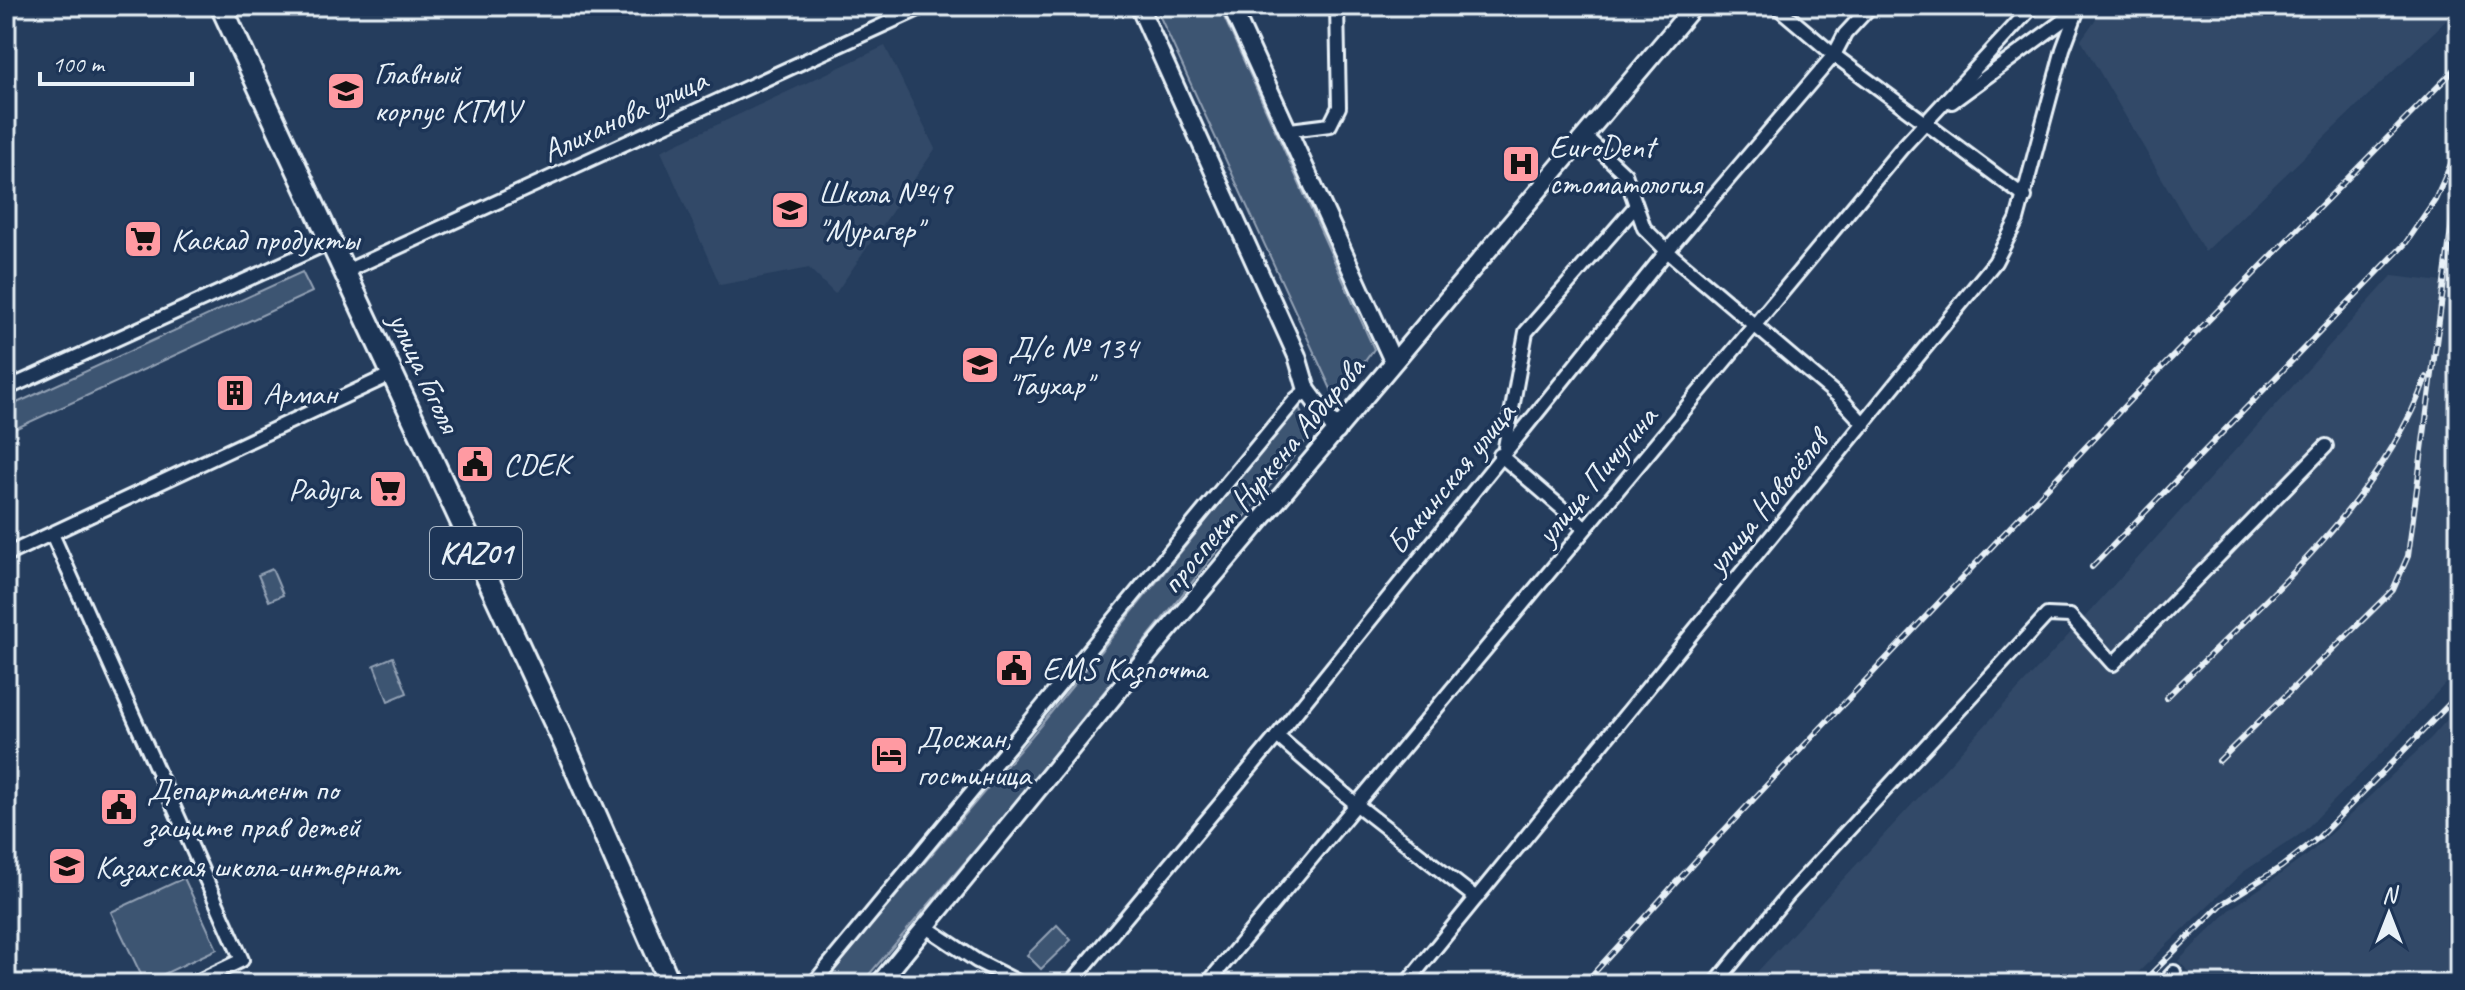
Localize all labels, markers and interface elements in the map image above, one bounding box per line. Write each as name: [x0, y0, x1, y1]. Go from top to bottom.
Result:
scale bar: [40, 36, 192, 86]
text: 100 m: [52, 49, 106, 79]
place label: Главный корпус КГМУ: [374, 53, 525, 131]
street label: Алиханова улица: [535, 59, 715, 172]
school or university icon: Главный корпус КГМУ: [325, 70, 367, 112]
place label: EuroDent стоматология: [1549, 126, 1704, 204]
hospital icon: EuroDent стоматология: [1500, 143, 1542, 185]
place label: Школа №49 "Мурагер": [818, 172, 954, 250]
school or university icon: Школа №49 "Мурагер": [769, 189, 811, 231]
supermarket icon: Каскад продукты: [122, 218, 164, 260]
place label: Каскад продукты: [171, 219, 361, 260]
street label: улица Гоголя: [378, 304, 471, 441]
place label: Д/с № 134 "Гаухар": [1008, 327, 1142, 405]
school or university icon: Д/с № 134 "Гаухар": [959, 344, 1001, 386]
street label: проспект Нуркена Абдирова: [1151, 347, 1375, 602]
building icon: Арман: [214, 372, 256, 414]
place label: Арман: [263, 373, 340, 414]
street label: Бакинская улица: [1377, 392, 1525, 563]
street label: улица Пичугина: [1525, 396, 1668, 555]
street label: улица Новосёлов: [1695, 418, 1840, 584]
public building icon: CDEK: [454, 443, 496, 485]
place label: CDEK: [503, 444, 575, 485]
supermarket icon: Радуга: [367, 468, 409, 510]
place label: Радуга: [288, 469, 363, 510]
road number: KАZ01: [430, 527, 522, 579]
public building icon: EMS Казпочта: [993, 647, 1035, 689]
place label: EMS Казпочта: [1042, 648, 1210, 689]
place label: Досжан, гостиница: [917, 717, 1033, 795]
hotel icon: Досжан, гостиница: [868, 734, 910, 776]
place label: Департамент по защите прав детей: [143, 769, 362, 847]
public building icon: Департамент по защите прав детей: [98, 786, 140, 828]
school or university icon: Казахская школа-интернат: [46, 845, 88, 887]
place label: Казахская школа-интернат: [95, 846, 402, 887]
north arrow: [2349, 874, 2429, 954]
text: N: [2382, 881, 2399, 909]

